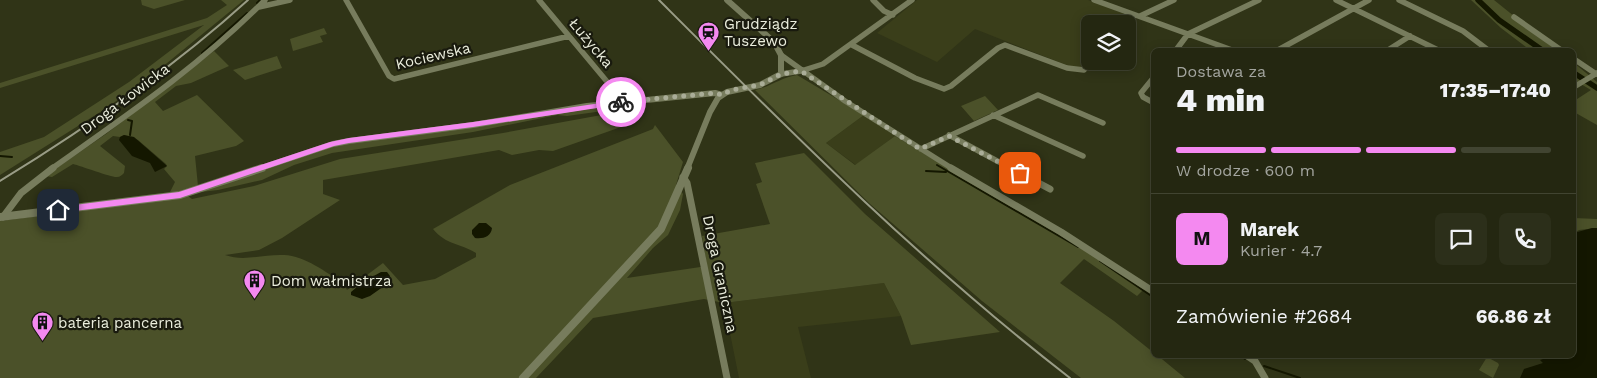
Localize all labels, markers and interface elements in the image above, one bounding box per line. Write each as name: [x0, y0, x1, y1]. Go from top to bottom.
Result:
street label: Łużycka: [565, 14, 617, 72]
place label: Grudziądz Tuszewo: [724, 15, 798, 50]
map controls: [1081, 15, 1136, 70]
button: layers: [1081, 15, 1136, 70]
station icon: Grudziądz Tuszewo: [696, 21, 720, 52]
street label: Kociewska: [394, 39, 473, 73]
street label: Droga Łowicka: [77, 59, 173, 138]
text: Dostawa za: [1176, 62, 1266, 81]
courier: [596, 77, 646, 127]
text: 17:35–17:40: [1440, 79, 1551, 102]
text: 4 min: [1176, 81, 1265, 119]
icon: bike: [607, 88, 635, 116]
pin: [999, 152, 1041, 194]
icon: bag: [1006, 159, 1034, 187]
text: W drodze · 600 m: [1176, 161, 1315, 180]
pin: [37, 189, 79, 231]
icon: home: [44, 196, 72, 224]
button: chat: [1435, 213, 1487, 265]
button: phone: [1499, 213, 1551, 265]
street label: Droga Graniczna: [699, 214, 741, 335]
text: Marek: [1240, 218, 1299, 241]
text: M: [1193, 227, 1211, 250]
text: Kurier · 4.7: [1240, 241, 1322, 260]
building icon: Dom wałmistrza: [243, 269, 267, 300]
place label: Dom wałmistrza: [271, 272, 392, 290]
text: Zamówienie #2684: [1176, 305, 1352, 328]
text: 66.86 zł: [1476, 305, 1551, 328]
building icon: bateria pancerna: [30, 311, 54, 342]
place label: bateria pancerna: [58, 314, 183, 332]

